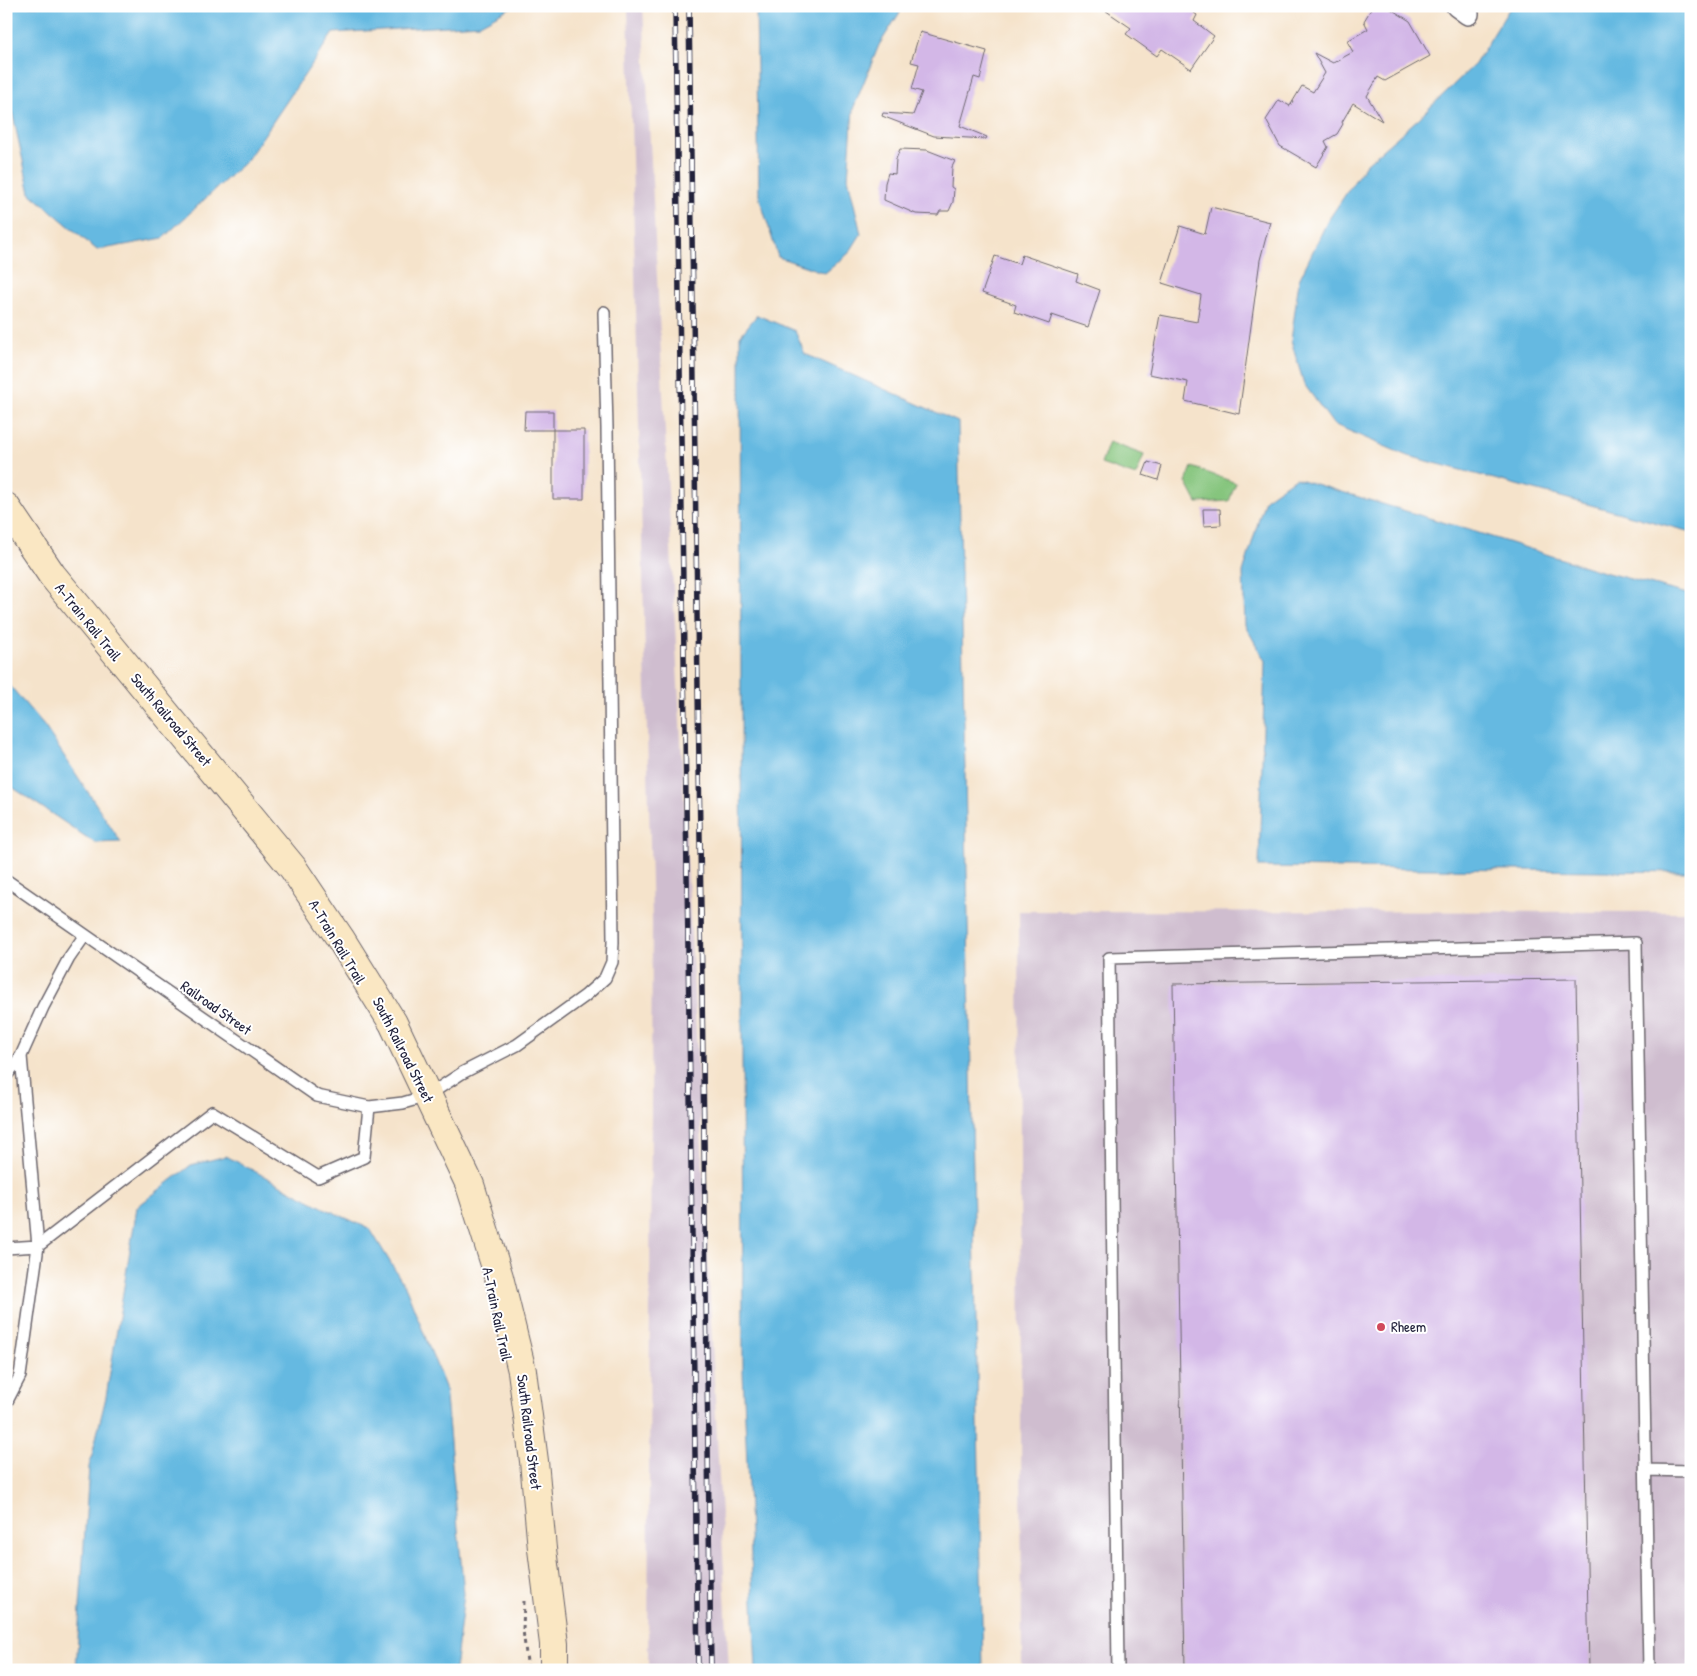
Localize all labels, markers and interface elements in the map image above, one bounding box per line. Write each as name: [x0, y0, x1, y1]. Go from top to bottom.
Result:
street label: A-Train Rail Trail: [50, 578, 126, 665]
street label: South Railroad Street: [126, 669, 217, 771]
street label: A-Train Rail Trail: [304, 896, 371, 988]
street label: Railroad Street: [177, 975, 257, 1040]
street label: South Railroad Street: [368, 993, 439, 1107]
street label: A-Train Rail Trail: [477, 1265, 518, 1363]
place label: Rheem: [1391, 1316, 1426, 1337]
marker: Rheem: [1375, 1321, 1387, 1333]
street label: South Railroad Street: [512, 1373, 547, 1492]

